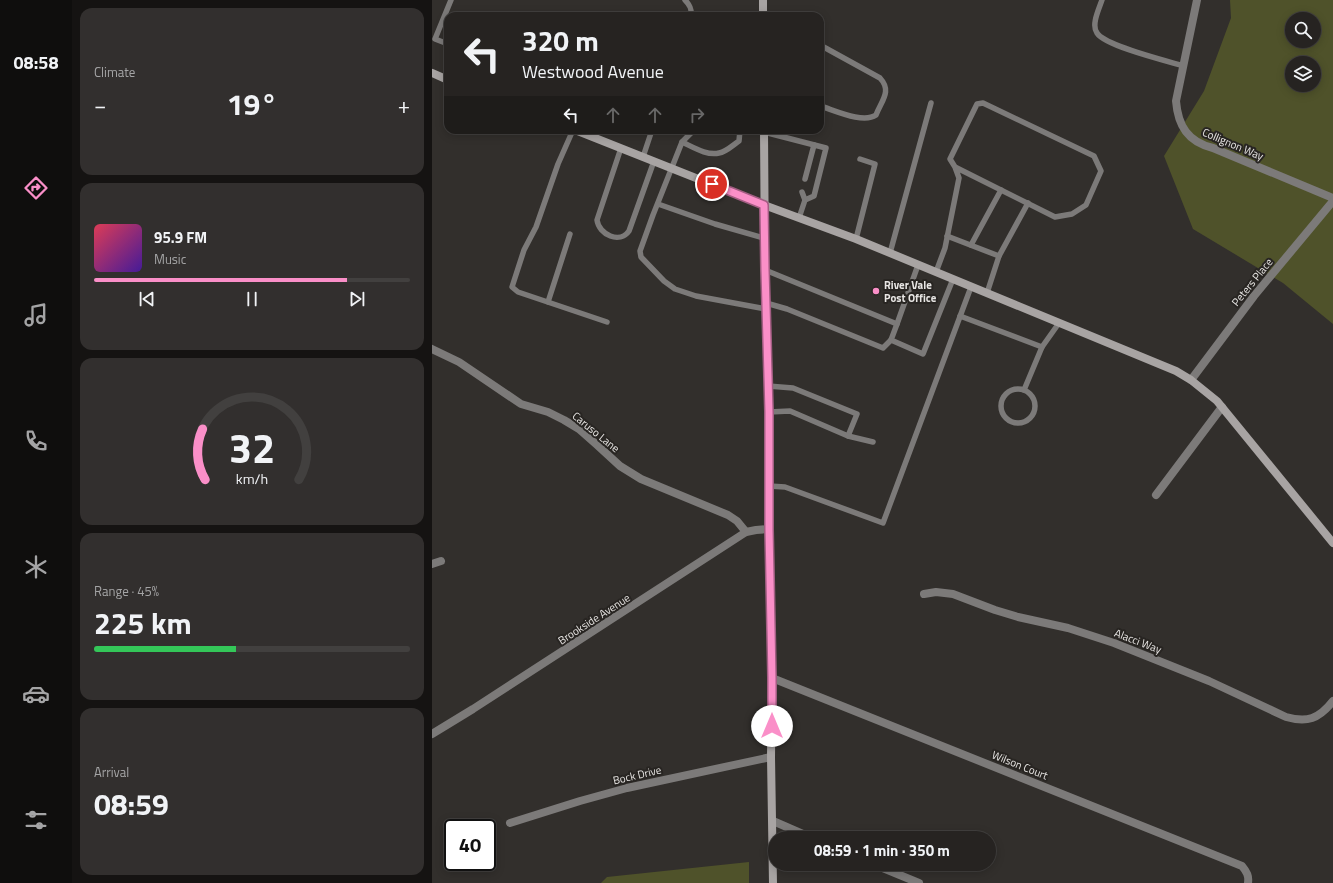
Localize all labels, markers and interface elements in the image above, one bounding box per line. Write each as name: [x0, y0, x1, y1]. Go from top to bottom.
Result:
map controls: [1285, 12, 1321, 92]
button: search: [1285, 12, 1321, 48]
text: 320 m: [522, 19, 599, 62]
icon: left: [456, 28, 508, 80]
text: 08:58: [14, 49, 58, 76]
button: layers: [1285, 56, 1321, 92]
text: Westwood Avenue: [522, 58, 664, 85]
text: Climate: [94, 62, 135, 82]
text: 19°: [227, 81, 277, 127]
text: −: [94, 88, 106, 122]
text: +: [398, 88, 410, 122]
icon: left: [560, 104, 582, 126]
icon: ahead: [602, 104, 624, 126]
icon: ahead: [644, 104, 666, 126]
icon: right: [686, 104, 708, 126]
street label: Collignon Way: [1200, 124, 1267, 164]
pin: [695, 167, 729, 201]
icon: arrive: [701, 173, 723, 195]
icon: directions: [22, 174, 50, 202]
text: 95.9 FM: [154, 226, 207, 249]
text: Music: [154, 249, 186, 269]
street label: Peters Place: [1228, 254, 1277, 309]
place label: River Vale Post Office: [884, 277, 937, 306]
marker: River Vale Post Office: [871, 286, 881, 296]
icon: previous: [136, 288, 158, 310]
icon: pause: [241, 288, 263, 310]
icon: next: [346, 288, 368, 310]
icon: music: [22, 301, 50, 329]
street label: Caruso Lane: [569, 408, 623, 456]
text: 32: [229, 415, 275, 478]
icon: phone: [22, 427, 50, 455]
text: km/h: [236, 467, 268, 489]
icon: climate: [22, 553, 50, 581]
text: Range · 45%: [94, 581, 159, 601]
street label: Brookside Avenue: [555, 589, 634, 648]
text: 225 km: [94, 600, 192, 646]
street label: Alacci Way: [1112, 625, 1165, 658]
icon: car: [22, 680, 50, 708]
position arrow: [751, 705, 793, 747]
street label: Wilson Court: [990, 747, 1051, 784]
text: Arrival: [94, 762, 129, 782]
street label: Bock Drive: [611, 762, 663, 788]
text: 08:59: [94, 781, 169, 827]
icon: filters: [22, 806, 50, 834]
speed limit sign: 40: [444, 819, 496, 871]
text: 08:59 · 1 min · 350 m: [814, 839, 950, 862]

